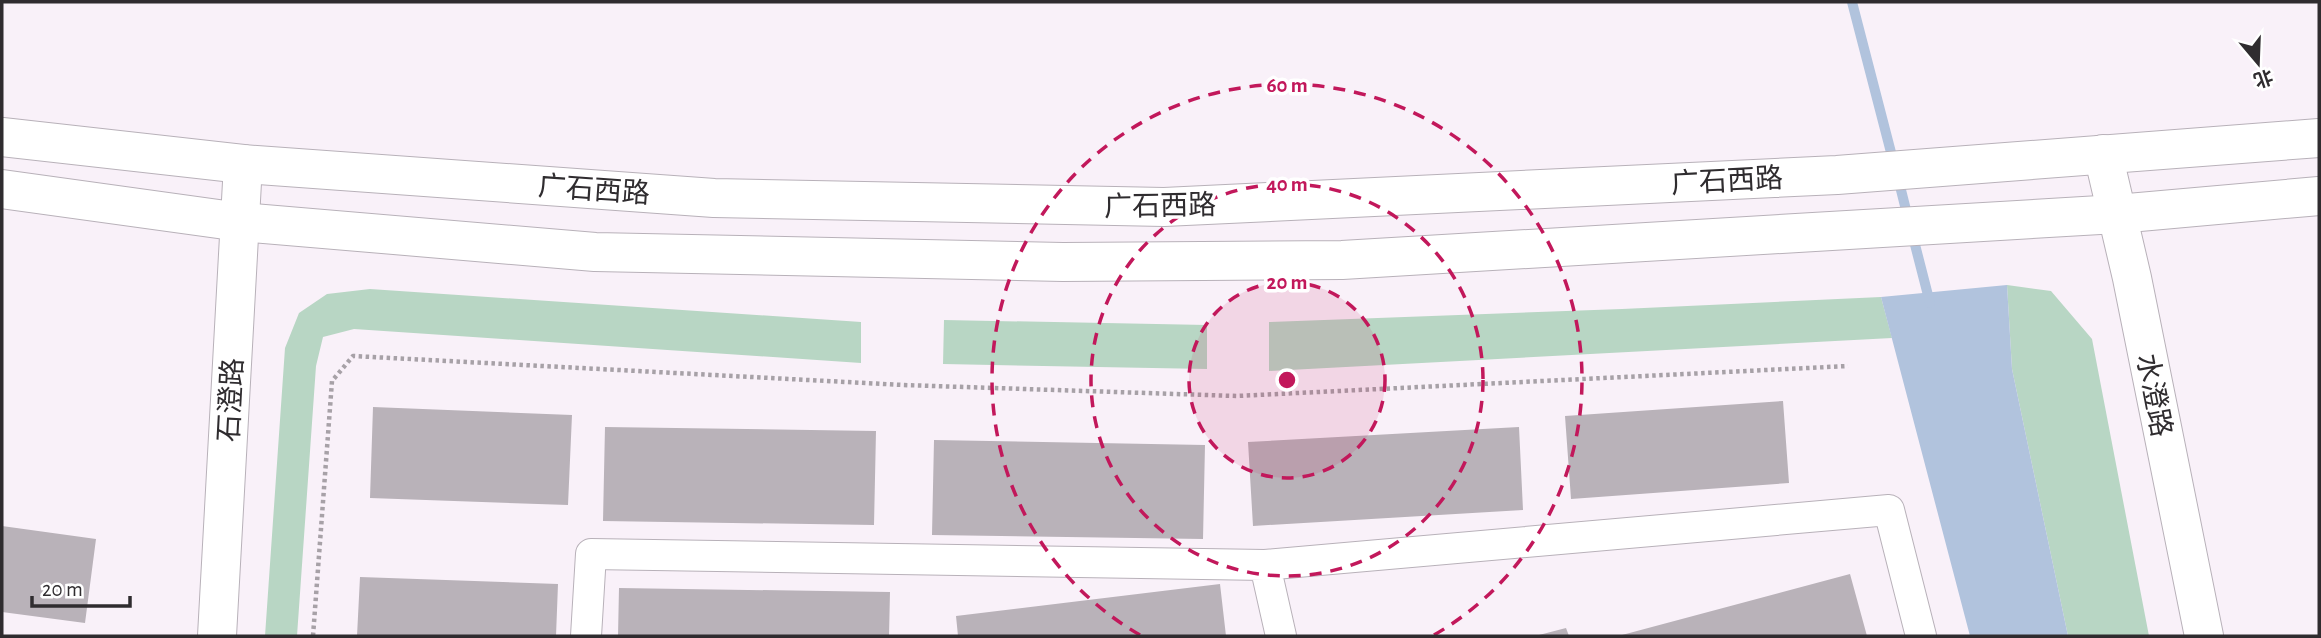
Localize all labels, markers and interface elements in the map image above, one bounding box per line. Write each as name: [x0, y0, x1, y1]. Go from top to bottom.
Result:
north arrow: [2223, 28, 2293, 98]
text: 北: [2251, 66, 2275, 91]
text: 60 m: [1266, 75, 1308, 96]
street label: 广石西路: [1670, 163, 1784, 199]
street label: 广石西路: [537, 171, 651, 209]
text: 40 m: [1266, 174, 1308, 195]
street label: 广石西路: [1104, 190, 1216, 222]
text: 20 m: [1267, 272, 1307, 293]
street label: 水澄路: [2131, 351, 2177, 439]
street label: 石澄路: [214, 357, 248, 443]
centre of rings: [1275, 368, 1299, 392]
scale bar: [32, 564, 130, 608]
text: 20 m: [42, 579, 83, 600]

